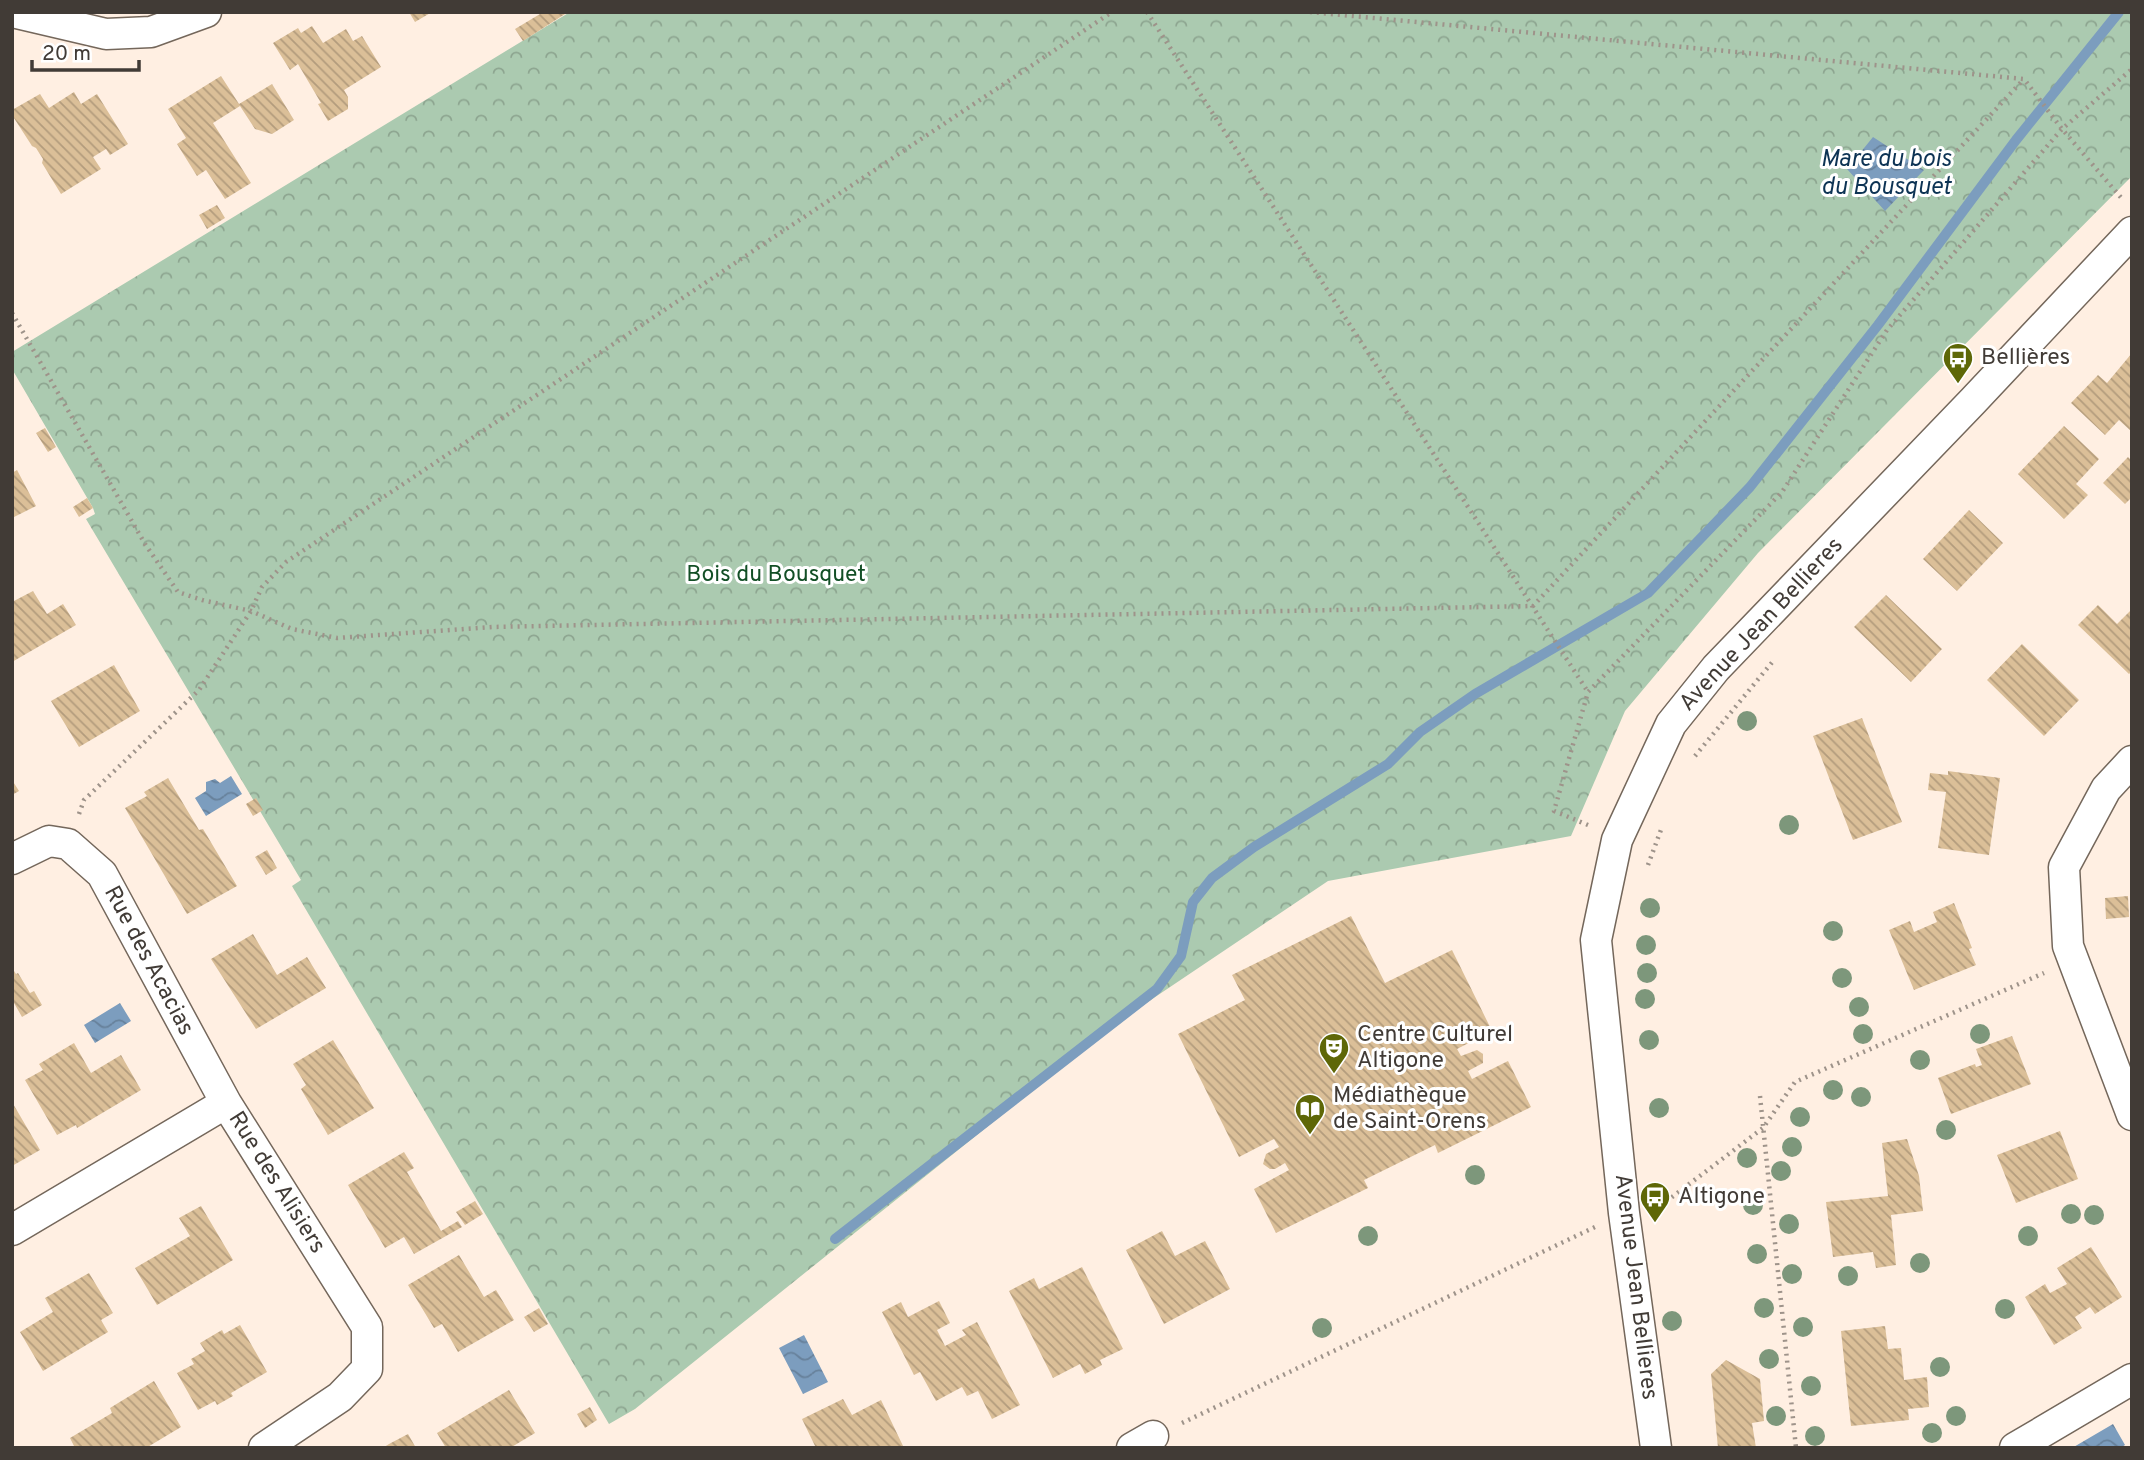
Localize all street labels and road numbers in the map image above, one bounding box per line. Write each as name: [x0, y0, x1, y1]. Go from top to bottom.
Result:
street label: Avenue Jean Bellieres: [1674, 532, 1850, 718]
street label: Rue des Acacias: [96, 881, 200, 1041]
street label: Rue des Alisiers: [221, 1107, 331, 1259]
street label: Avenue Jean Bellieres: [1607, 1172, 1663, 1402]

